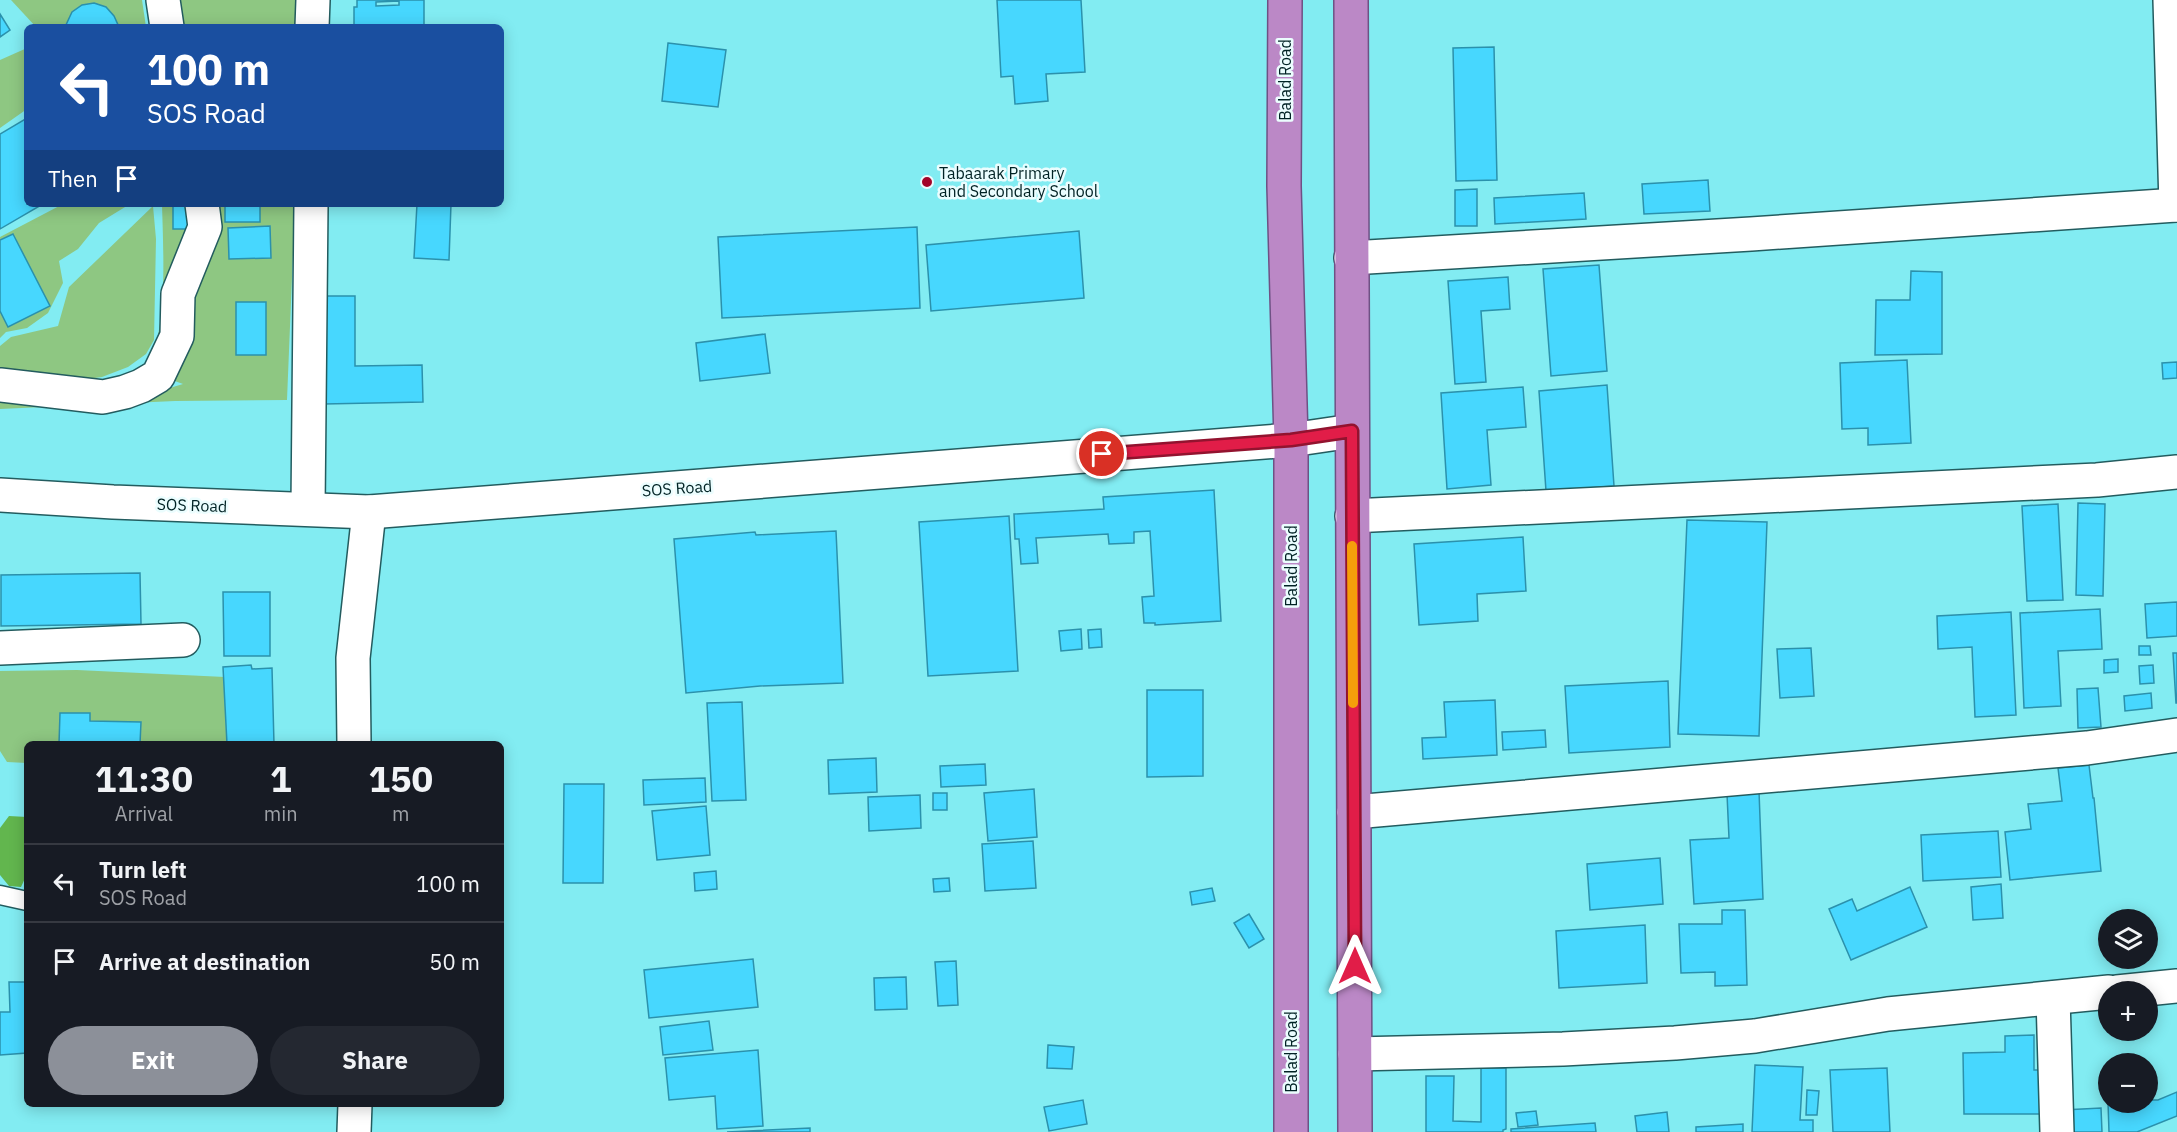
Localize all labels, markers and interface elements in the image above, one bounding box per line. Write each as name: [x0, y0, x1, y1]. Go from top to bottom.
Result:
street label: Balad Road: [1275, 39, 1295, 121]
text: 100 m: [147, 42, 270, 97]
icon: left: [48, 48, 126, 126]
text: SOS Road: [147, 95, 266, 130]
icon: arrive: [110, 162, 143, 195]
place label: Tabaarak Primary and Secondary School: [939, 163, 1098, 201]
text: Then: [48, 164, 98, 193]
marker: Tabaarak Primary and Secondary School: [920, 175, 934, 189]
pin: [1076, 428, 1127, 479]
icon: arrive: [1085, 437, 1118, 470]
street label: SOS Road: [641, 476, 713, 500]
street label: SOS Road: [156, 494, 228, 516]
street label: Balad Road: [1281, 525, 1301, 607]
text: 11:30: [95, 755, 193, 802]
text: 1: [270, 755, 292, 802]
text: 150: [368, 755, 433, 802]
text: Arrival: [115, 800, 173, 827]
text: min: [264, 800, 298, 827]
text: m: [392, 800, 410, 827]
text: Turn left: [99, 855, 187, 884]
icon: left: [48, 867, 81, 900]
text: 100 m: [416, 869, 480, 898]
text: SOS Road: [99, 884, 187, 911]
map controls: [2098, 909, 2158, 1113]
button: layers: [2098, 909, 2158, 969]
position arrow: [1323, 934, 1387, 998]
icon: arrive: [48, 945, 81, 978]
text: Arrive at destination: [99, 947, 310, 976]
text: 50 m: [429, 947, 480, 976]
button: +: [2098, 981, 2158, 1041]
street label: Balad Road: [1281, 1011, 1301, 1093]
button: Exit: [48, 1026, 258, 1095]
button: Share: [270, 1026, 480, 1095]
button: −: [2098, 1053, 2158, 1113]

